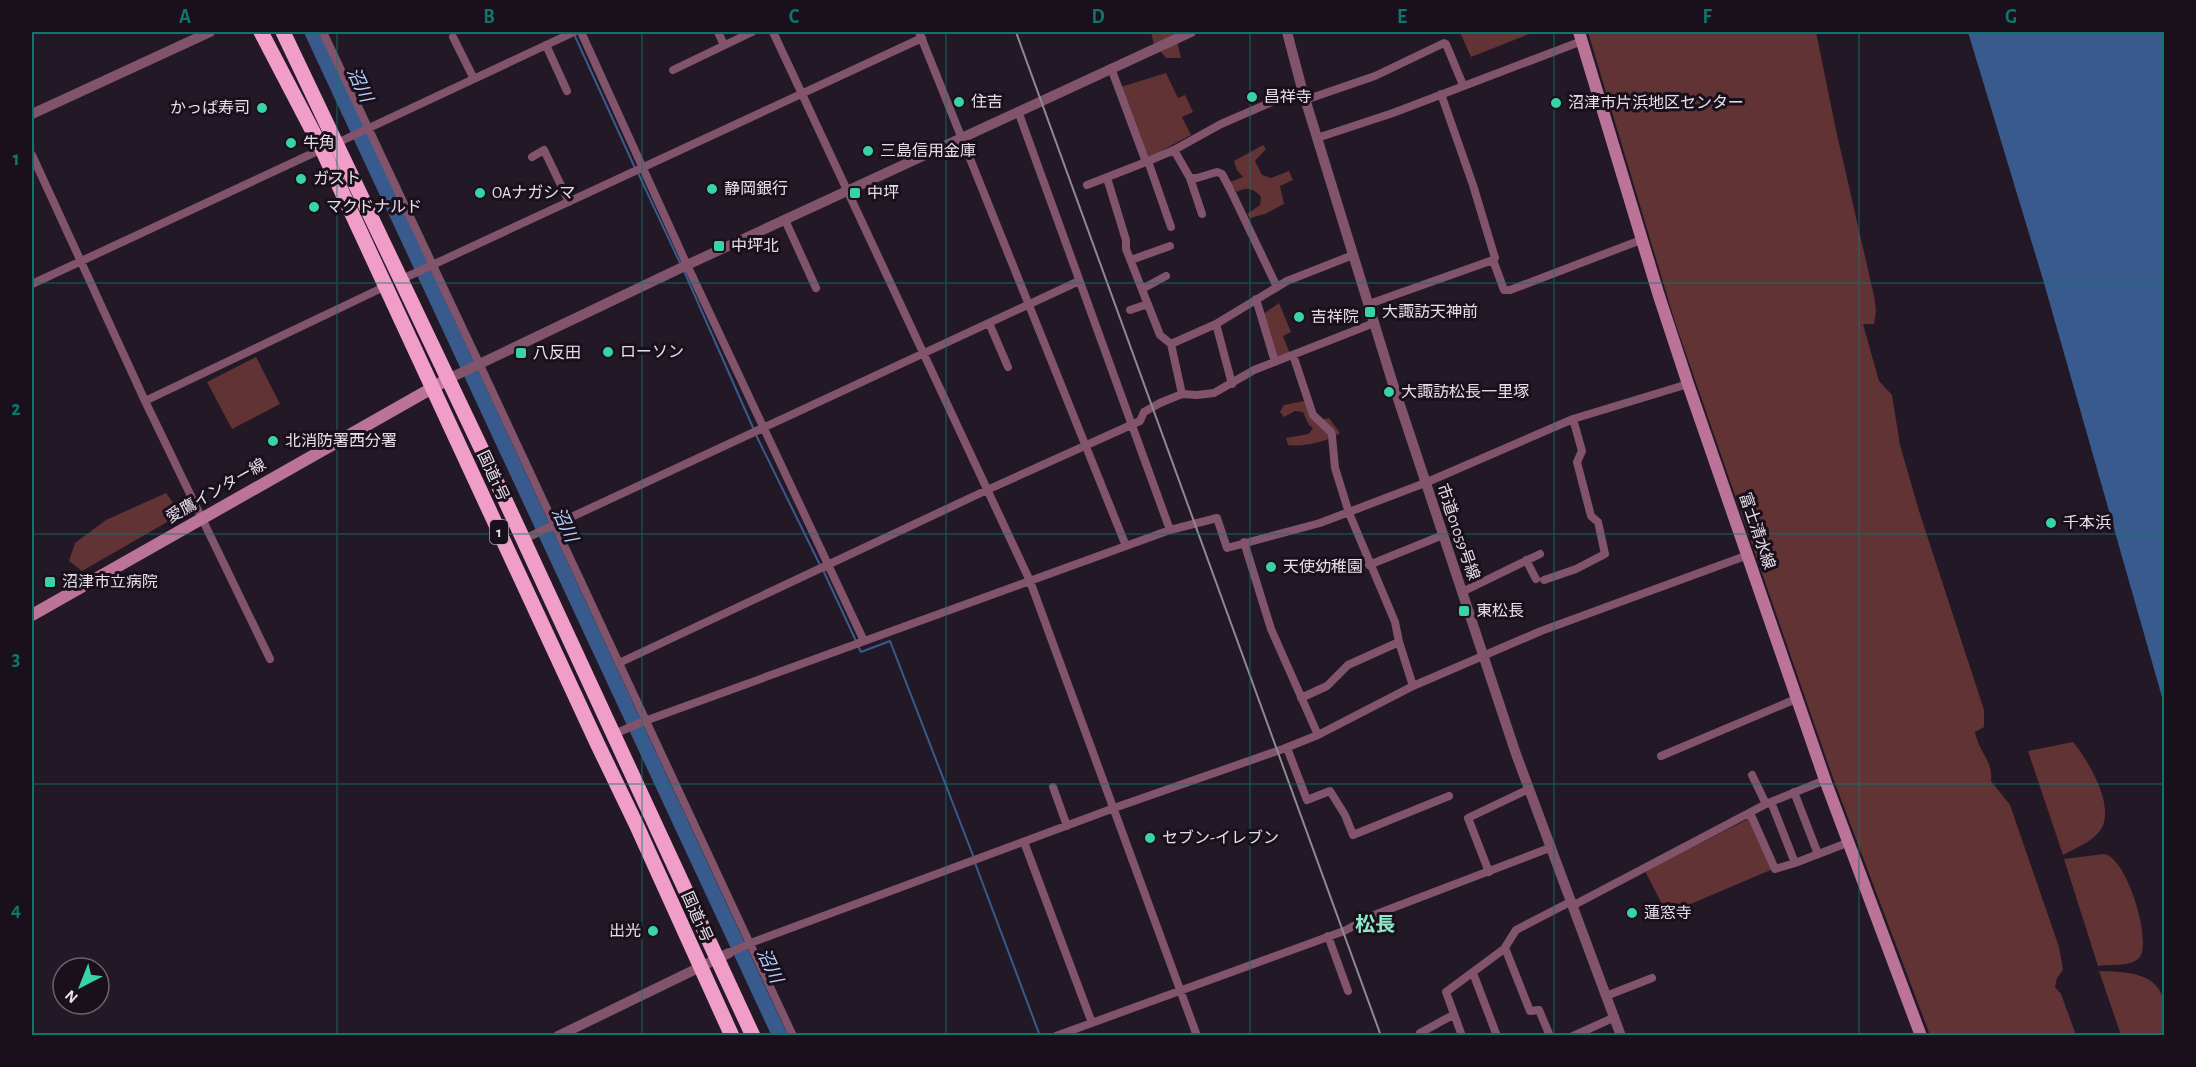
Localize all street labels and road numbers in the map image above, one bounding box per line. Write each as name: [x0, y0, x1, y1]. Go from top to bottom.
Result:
street label: 国道1号: [474, 448, 512, 504]
street label: 愛鷹インター線: [163, 455, 269, 526]
street label: 市道01059号線: [1434, 482, 1483, 582]
street label: 富士清水線: [1736, 490, 1779, 571]
road number: 1: [490, 520, 508, 544]
street label: 国道1号: [679, 889, 716, 945]

